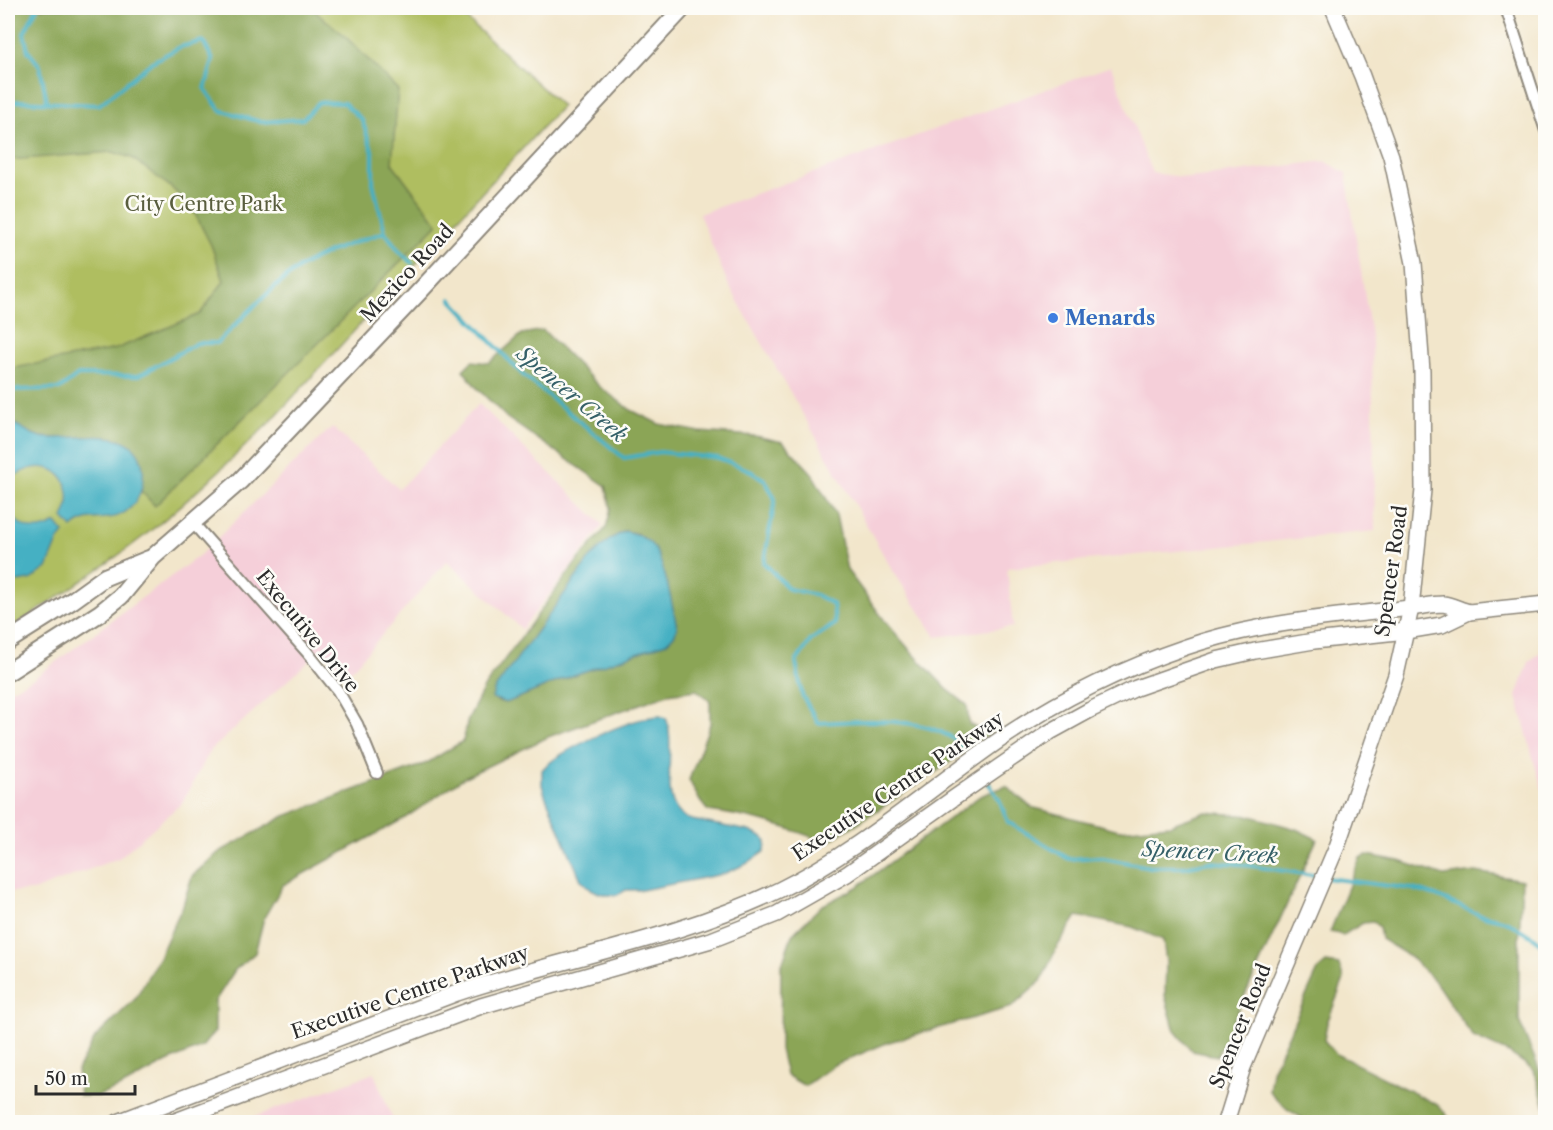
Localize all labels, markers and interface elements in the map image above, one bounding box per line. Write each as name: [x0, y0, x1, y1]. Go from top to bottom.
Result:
park label: City Centre Park: [125, 192, 285, 216]
street label: Mexico Road: [355, 219, 459, 327]
place label: Menards: [1065, 306, 1155, 330]
marker: Menards: [1046, 311, 1060, 325]
water label: Spencer Creek: [510, 340, 632, 447]
street label: Spencer Road: [1370, 504, 1412, 638]
street label: Executive Drive: [251, 565, 365, 697]
street label: Executive Centre Parkway: [788, 706, 1009, 866]
water label: Spencer Creek: [1140, 836, 1279, 868]
street label: Executive Centre Parkway: [288, 940, 533, 1044]
street label: Spencer Road: [1204, 960, 1276, 1092]
scale bar: [36, 1058, 135, 1096]
text: 50 m: [45, 1068, 88, 1090]

